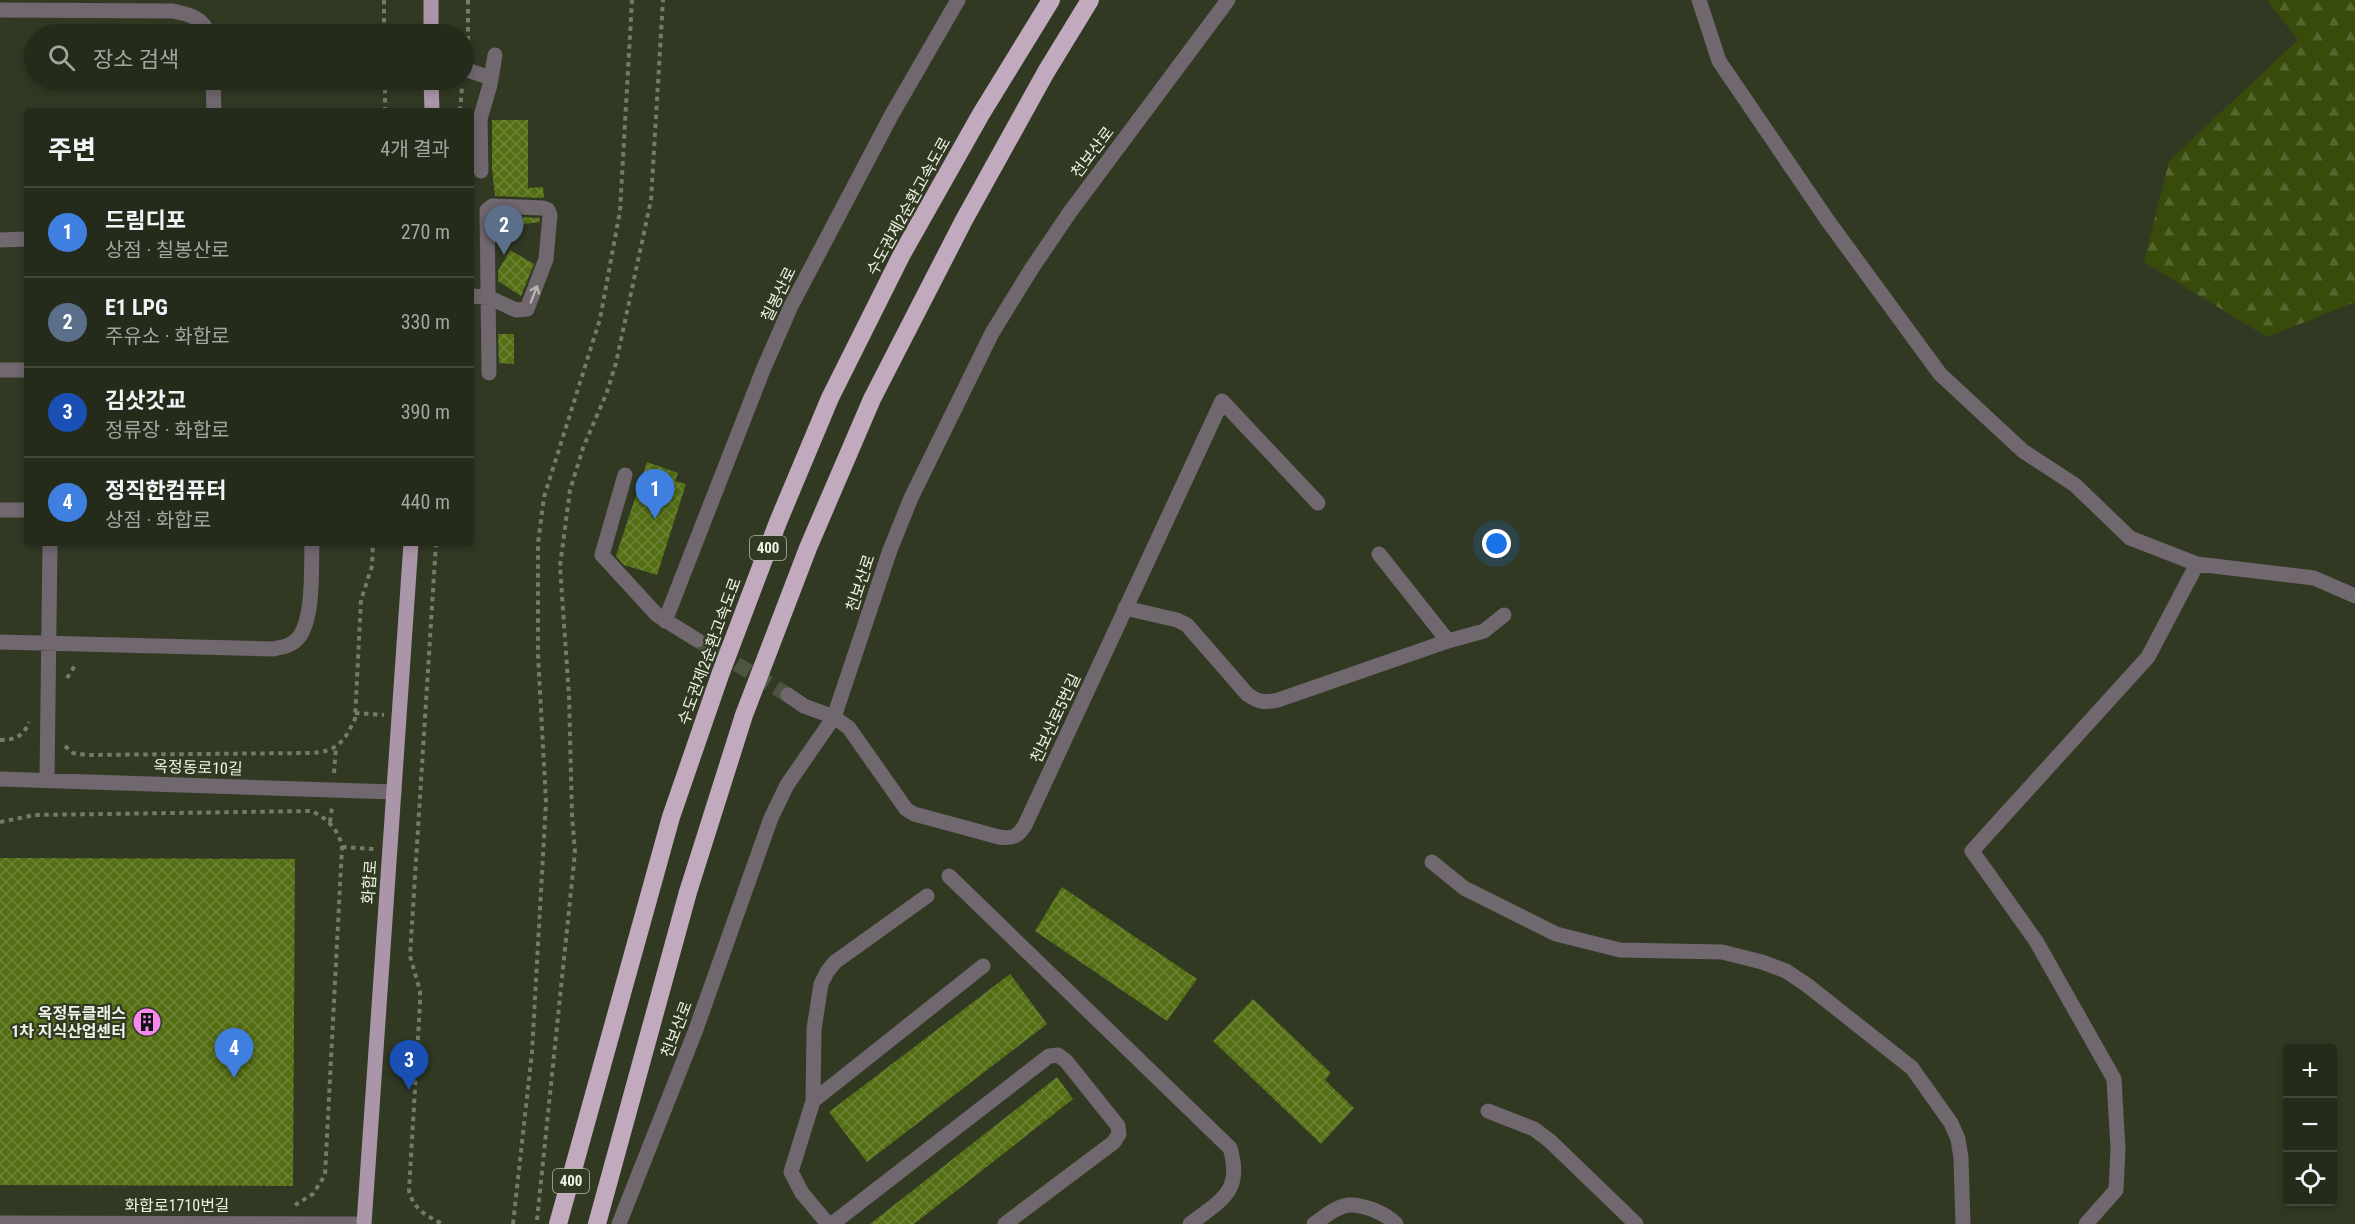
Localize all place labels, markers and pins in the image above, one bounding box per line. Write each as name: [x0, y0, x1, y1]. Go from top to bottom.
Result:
pin: 2: [484, 206, 524, 255]
pin: 1: [636, 470, 674, 519]
place label: 옥정듀클래스 1차 지식산업센터: [11, 1004, 126, 1041]
building icon: 옥정듀클래스 1차 지식산업센터: [131, 1006, 163, 1038]
pin: 4: [214, 1028, 254, 1078]
pin: 3: [390, 1040, 428, 1090]

